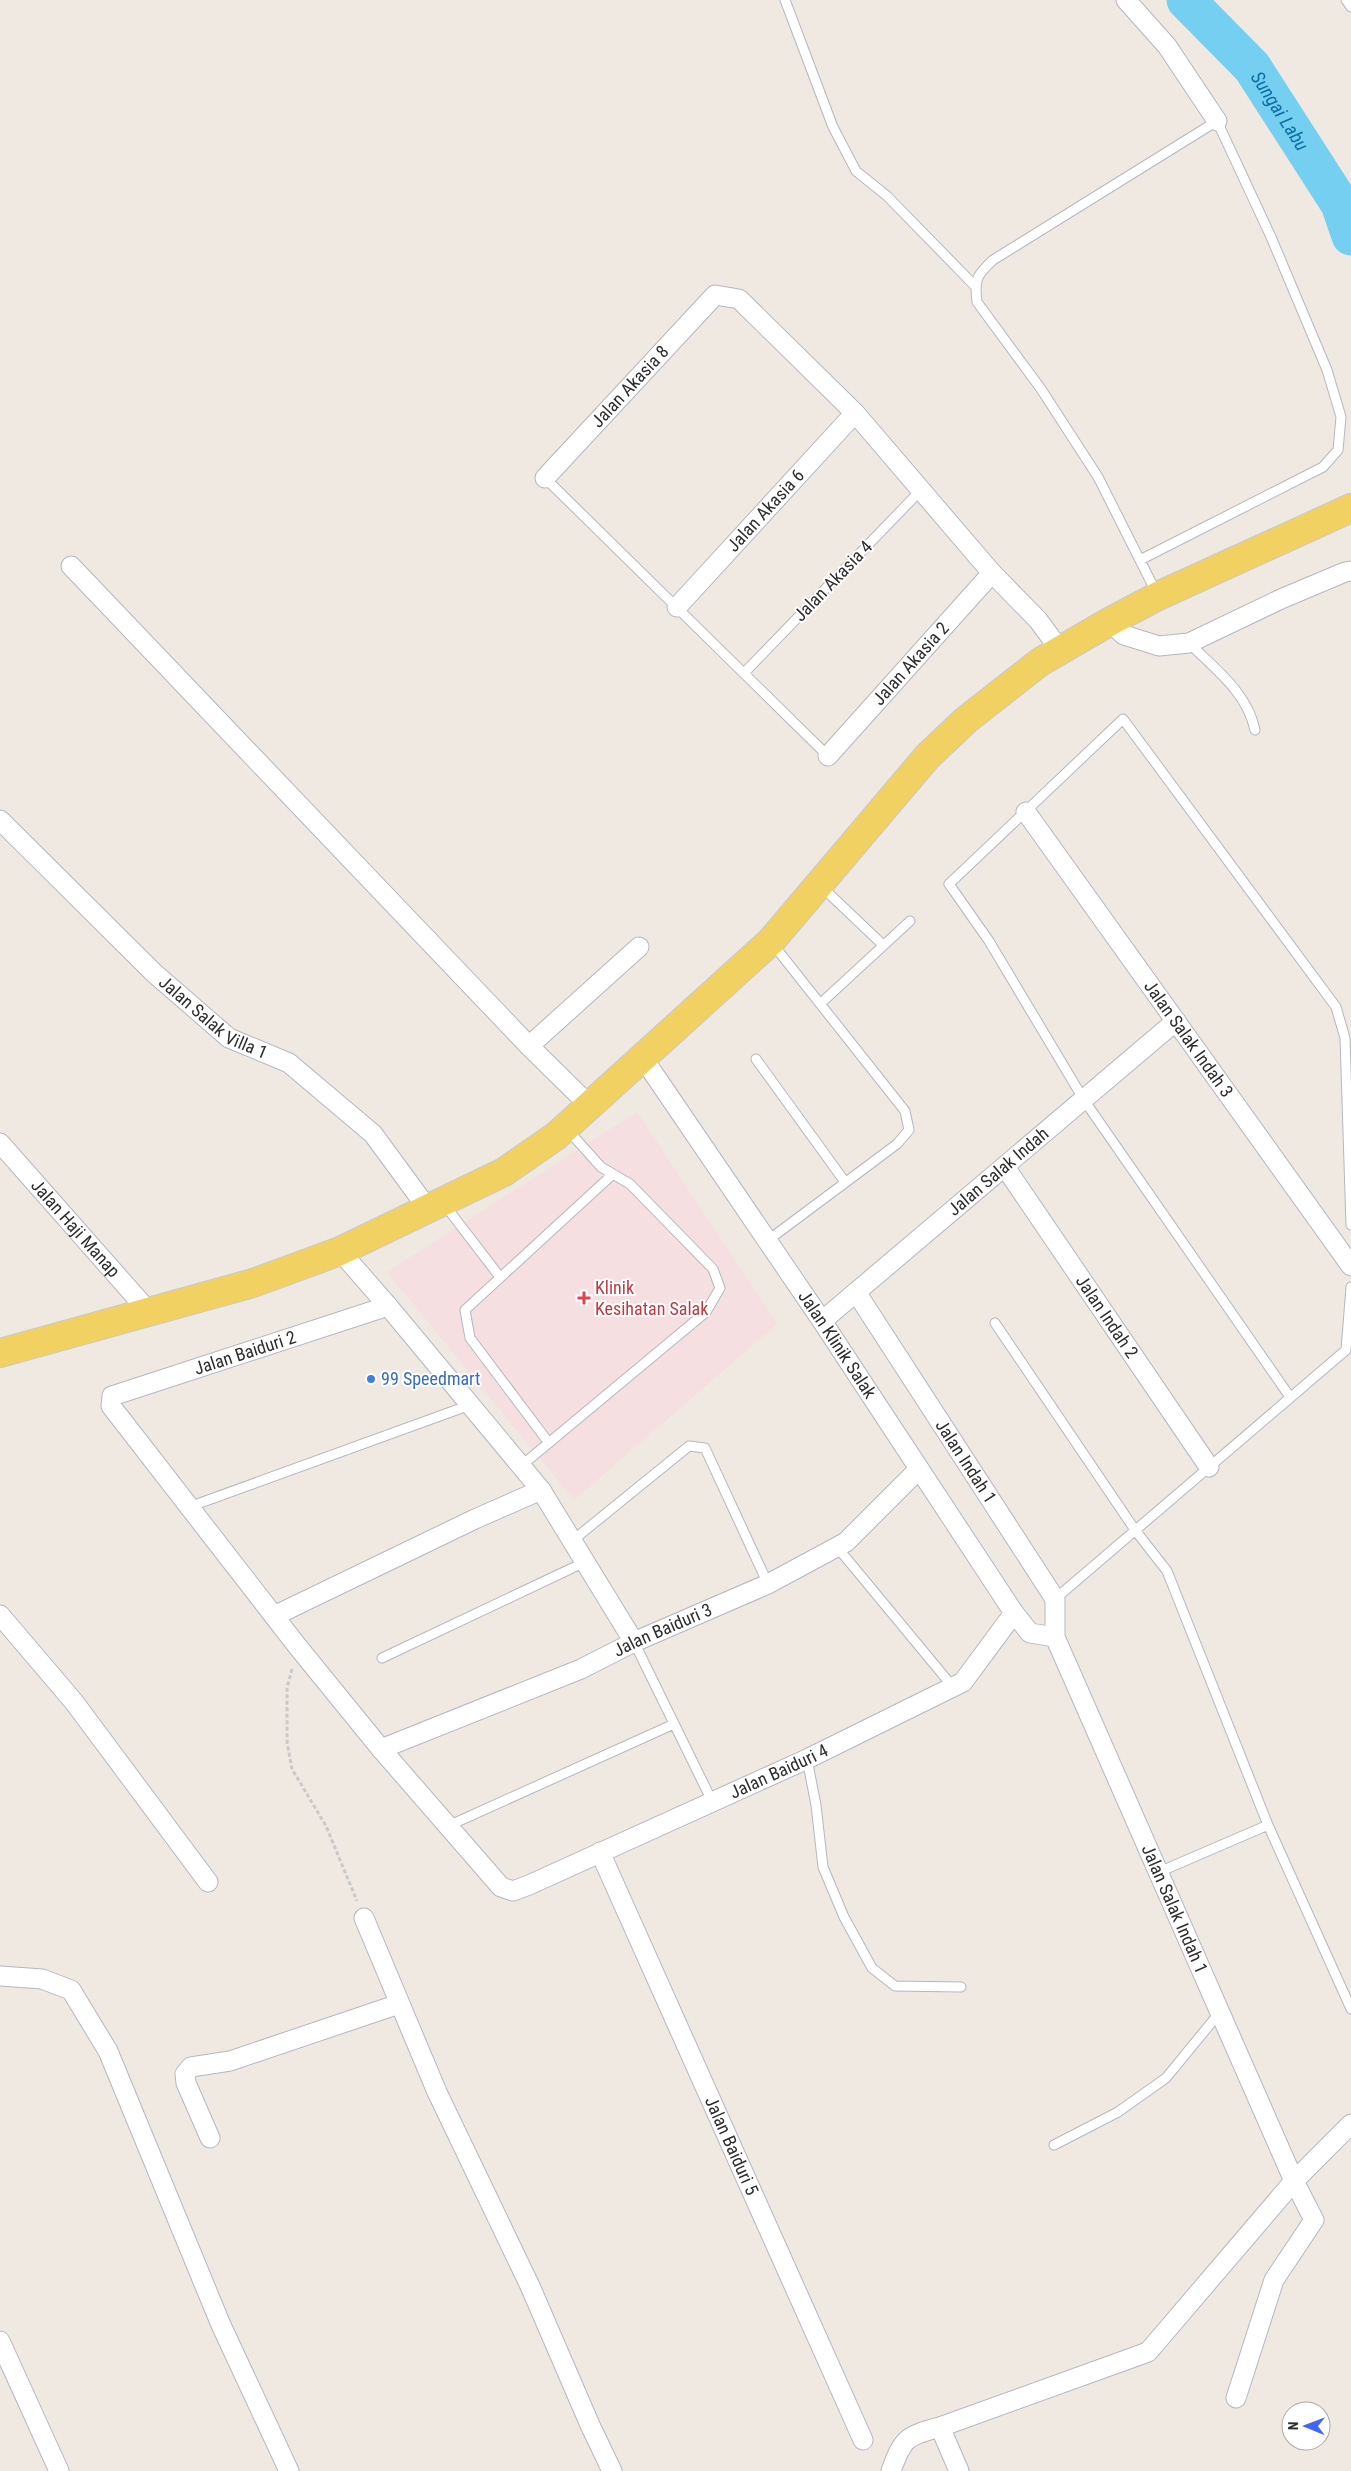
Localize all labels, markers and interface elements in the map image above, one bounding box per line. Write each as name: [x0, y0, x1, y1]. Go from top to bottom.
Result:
water label: Sungai Labu: [1246, 67, 1314, 155]
street label: Jalan Akasia 8: [587, 341, 673, 431]
street label: Jalan Akasia 6: [722, 465, 808, 556]
street label: Jalan Akasia 4: [789, 536, 876, 625]
street label: Jalan Akasia 2: [868, 617, 953, 709]
street label: Jalan Salak Villa 1: [155, 971, 271, 1063]
street label: Jalan Salak Indah 3: [1140, 976, 1238, 1101]
street label: Jalan Salak Indah: [943, 1123, 1053, 1220]
street label: Jalan Haji Manap: [27, 1175, 125, 1281]
street label: Jalan Indah 2: [1072, 1271, 1143, 1362]
place label: Klinik Kesihatan Salak: [595, 1277, 708, 1319]
street label: Jalan Klinik Salak: [794, 1286, 881, 1402]
marker: Klinik Kesihatan Salak: [577, 1291, 591, 1305]
street label: Jalan Baiduri 2: [191, 1326, 298, 1379]
place label: 99 Speedmart: [381, 1368, 480, 1389]
marker: 99 Speedmart: [365, 1373, 377, 1385]
street label: Jalan Indah 1: [932, 1415, 1001, 1507]
street label: Jalan Baiduri 3: [610, 1599, 715, 1661]
street label: Jalan Baiduri 4: [726, 1739, 831, 1803]
street label: Jalan Salak Indah 1: [1138, 1841, 1212, 1976]
street label: Jalan Baiduri 5: [701, 2093, 763, 2198]
north arrow: [1281, 2401, 1331, 2451]
text: N: [1285, 2421, 1301, 2430]

